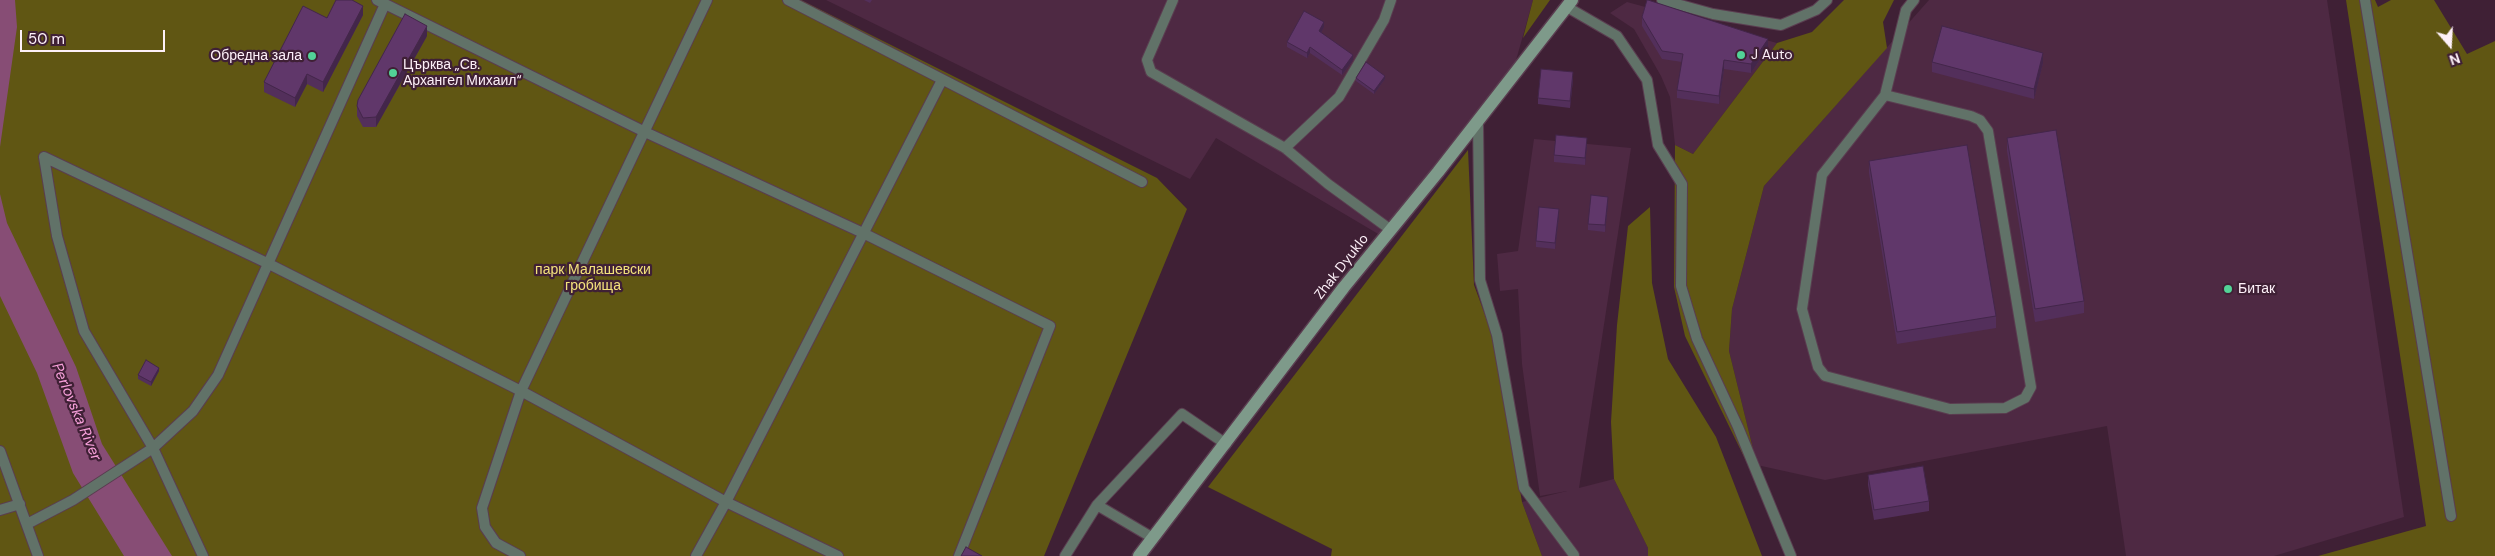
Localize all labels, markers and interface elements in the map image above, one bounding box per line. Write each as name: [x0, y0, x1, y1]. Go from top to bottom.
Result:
scale bar: [22, 20, 168, 52]
north arrow: [2425, 20, 2475, 70]
text: 50 m: [28, 29, 65, 49]
place label: J Auto: [1751, 47, 1792, 63]
place label: Обредна зала: [210, 48, 302, 64]
marker: J Auto: [1735, 49, 1747, 61]
text: N: [2447, 49, 2463, 69]
marker: Обредна зала: [306, 50, 318, 62]
place label: Църква „Св. Архангел Михаил“: [403, 57, 522, 90]
marker: Църква „Св. Архангел Михаил“: [387, 67, 399, 79]
street label: Zhak Dyuklo: [1311, 231, 1373, 303]
park label: парк Малашевски гробища: [535, 262, 651, 294]
place label: Битак: [2238, 281, 2275, 297]
marker: Битак: [2222, 283, 2234, 295]
water label: Perlovska River: [47, 360, 105, 464]

